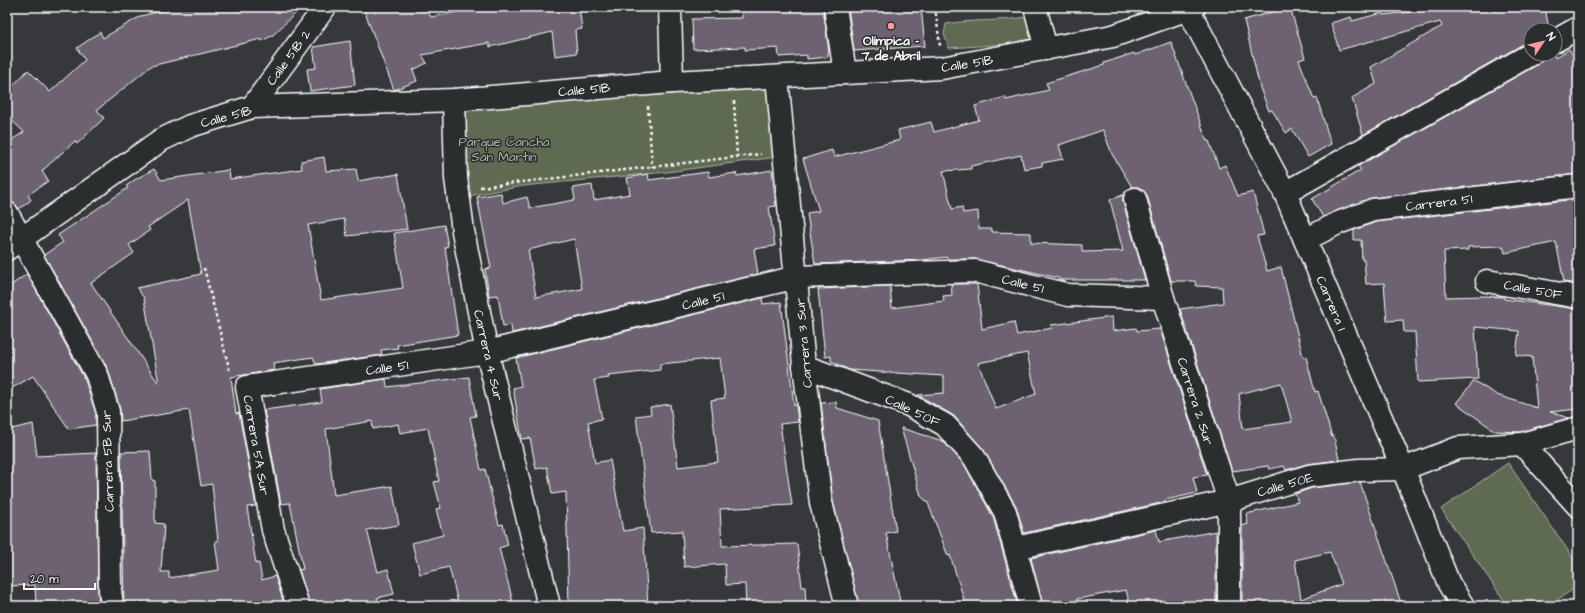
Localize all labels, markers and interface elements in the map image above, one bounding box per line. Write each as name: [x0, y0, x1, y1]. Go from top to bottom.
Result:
marker: Olímpica - 7 de Abril: [886, 21, 896, 31]
north arrow: [1523, 22, 1563, 62]
street label: Calle 51B 2: [262, 26, 315, 89]
text: N: [1543, 29, 1559, 44]
place label: Olímpica - 7 de Abril: [861, 32, 920, 65]
street label: Calle 51B: [940, 51, 994, 77]
street label: Calle 51B: [557, 79, 611, 101]
street label: Calle 51B: [199, 102, 254, 132]
park label: Parque Cancha San Martin: [458, 133, 550, 166]
street label: Carrera 51: [1405, 190, 1474, 216]
street label: Calle 51: [1000, 270, 1046, 298]
street label: Carrera 1: [1311, 273, 1351, 334]
street label: Calle 50F: [1502, 276, 1563, 304]
street label: Calle 51: [680, 287, 727, 315]
street label: Carrera 3 Sur: [791, 297, 817, 389]
street label: Carrera 4 Sur: [469, 308, 507, 402]
street label: Carrera 2 Sur: [1172, 355, 1218, 447]
street label: Calle 51: [365, 356, 410, 380]
street label: Calle 50F: [882, 390, 943, 431]
street label: Carrera 5A Sur: [238, 394, 274, 497]
street label: Carrera 5B Sur: [97, 410, 119, 512]
street label: Calle 50E: [1255, 468, 1316, 502]
scale bar: [24, 565, 95, 591]
text: 20 m: [30, 571, 59, 588]

